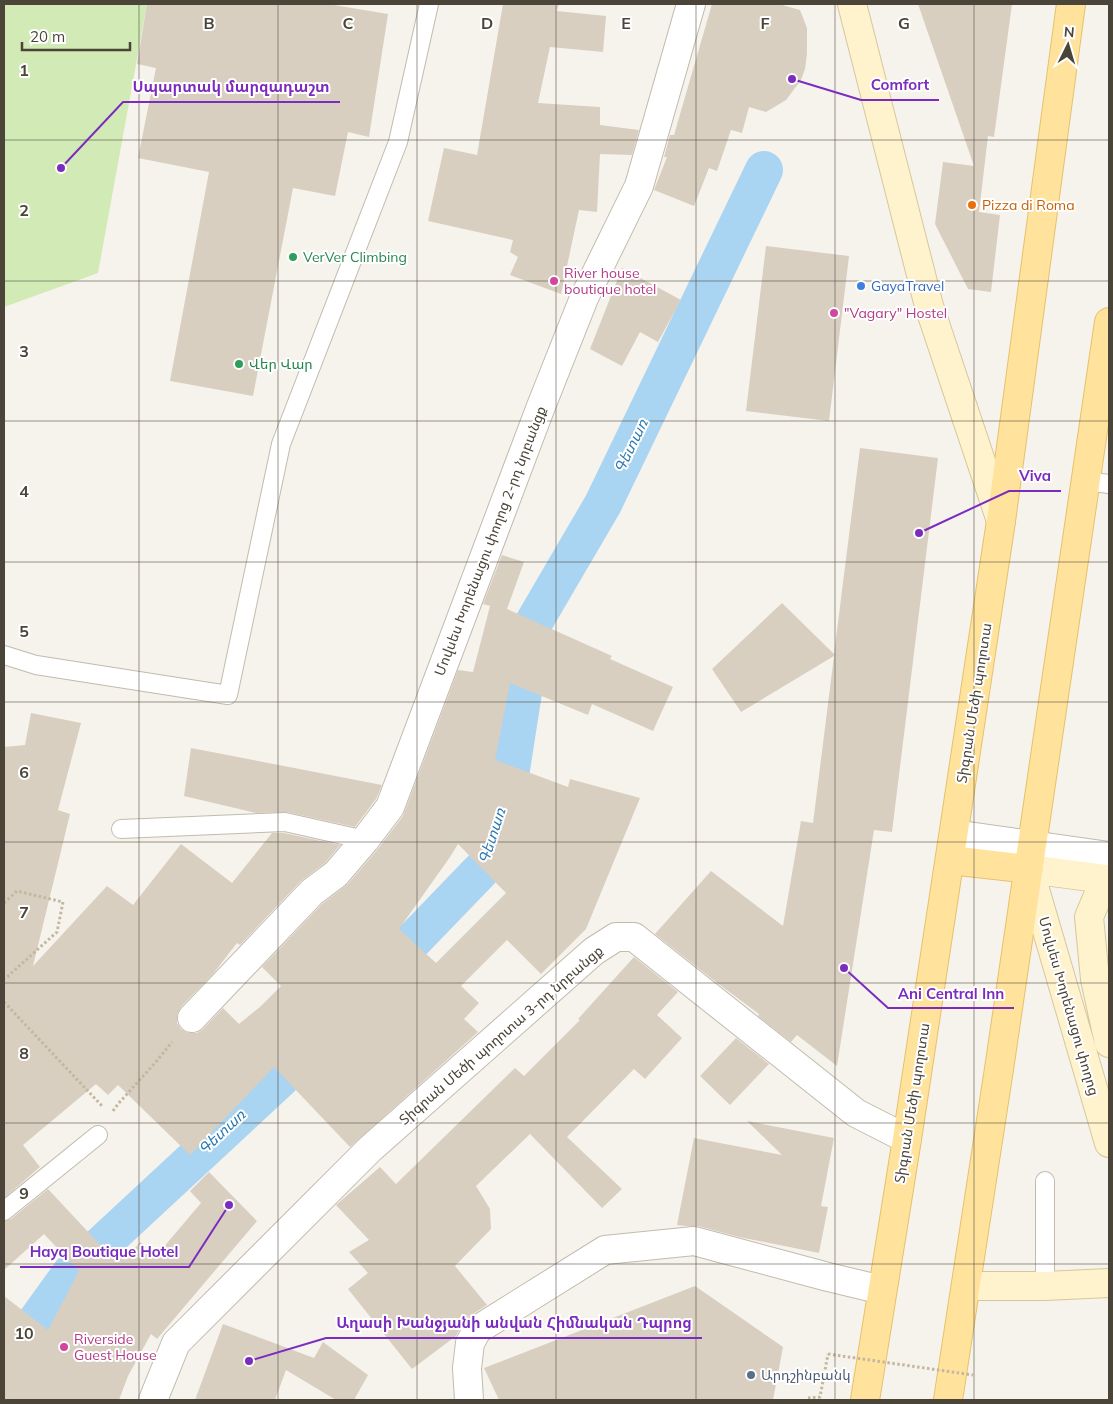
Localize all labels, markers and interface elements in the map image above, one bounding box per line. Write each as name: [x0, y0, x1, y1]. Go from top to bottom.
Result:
text: B: [203, 13, 215, 33]
text: C: [343, 13, 354, 33]
text: D: [481, 13, 493, 33]
text: E: [621, 13, 631, 33]
text: F: [760, 13, 770, 33]
text: G: [898, 13, 910, 33]
scale bar: [22, 20, 130, 52]
north arrow: [1043, 20, 1093, 70]
text: N: [1063, 23, 1075, 41]
text: 20 m: [30, 27, 65, 46]
text: 1: [19, 60, 29, 80]
callout: Comfort: [861, 70, 939, 100]
callout: Սպարտակ մարզադաշտ: [123, 72, 340, 102]
text: Comfort: [871, 75, 929, 94]
text: Սպարտակ մարզադաշտ: [132, 77, 330, 96]
place label: Pizza di Roma: [982, 196, 1075, 214]
marker: Pizza di Roma: [966, 199, 978, 211]
text: 2: [19, 200, 29, 220]
place label: VerVer Climbing: [303, 248, 407, 266]
marker: VerVer Climbing: [287, 251, 299, 263]
place label: River house boutique hotel: [564, 264, 656, 298]
marker: River house boutique hotel: [548, 275, 560, 287]
place label: GayaTravel: [871, 277, 944, 295]
marker: GayaTravel: [855, 280, 867, 292]
place label: "Vagary" Hostel: [844, 304, 947, 322]
marker: "Vagary" Hostel: [828, 307, 840, 319]
text: 3: [19, 341, 29, 361]
place label: Վեր Վար: [249, 355, 313, 373]
marker: Վեր Վար: [233, 358, 245, 370]
street label: Մովսես Խորենացու փողոց 2-րդ նրբանցք: [430, 404, 550, 678]
water label: Գետառ: [609, 415, 652, 476]
callout: Viva: [1009, 461, 1061, 491]
text: Viva: [1018, 466, 1051, 485]
text: 4: [19, 481, 29, 501]
text: 5: [19, 621, 29, 641]
street label: Տիգրան Մեծի պողոտա: [952, 622, 996, 784]
text: 6: [19, 762, 29, 782]
water label: Գետառ: [474, 805, 510, 866]
text: 7: [19, 902, 29, 922]
street label: Մովսես Խորենացու փողոց: [1035, 914, 1103, 1098]
street label: Տիգրան Մեծի պողոտա 3-րդ նրբանցք: [395, 942, 607, 1128]
callout: Ani Central Inn: [888, 978, 1014, 1008]
text: Ani Central Inn: [898, 984, 1004, 1003]
street label: Տիգրան Մեծի պողոտա: [890, 1022, 934, 1184]
text: 8: [19, 1043, 29, 1063]
water label: Գետառ: [194, 1105, 250, 1158]
text: 9: [19, 1183, 29, 1203]
callout: Hayq Boutique Hotel: [20, 1237, 189, 1267]
text: Hayq Boutique Hotel: [30, 1242, 178, 1261]
callout: Աղասի Խանջյանի անվան Հիմնական Դպրոց: [326, 1308, 702, 1338]
text: Աղասի Խանջյանի անվան Հիմնական Դպրոց: [336, 1313, 692, 1332]
text: 10: [14, 1323, 34, 1343]
place label: Riverside Guest House: [74, 1330, 157, 1364]
marker: Riverside Guest House: [58, 1341, 70, 1353]
place label: Արդշինբանկ: [761, 1366, 851, 1384]
marker: Արդշինբանկ: [745, 1369, 757, 1381]

